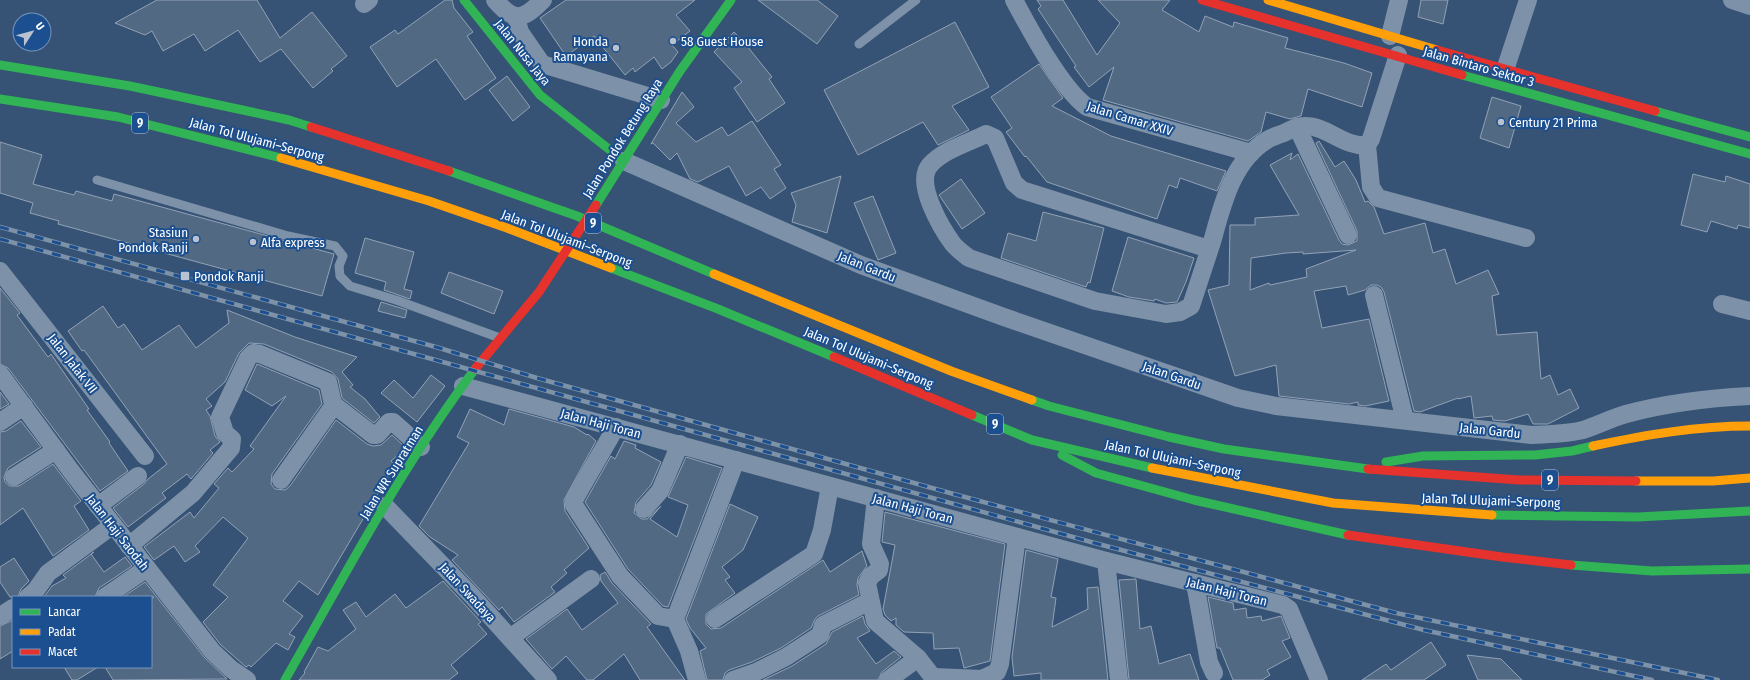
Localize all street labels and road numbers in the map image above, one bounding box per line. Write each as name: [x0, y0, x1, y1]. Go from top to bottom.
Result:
street label: Jalan Nusa Jaya: [491, 16, 554, 88]
street label: Jalan Bintaro Sektor 3: [1422, 43, 1536, 90]
street label: Jalan Pondok Betung Raya: [579, 76, 665, 201]
street label: Jalan Camar XXIV: [1085, 98, 1175, 139]
road number: 9: [132, 113, 148, 133]
street label: Jalan Tol Ulujami–Serpong: [188, 114, 327, 165]
street label: Jalan Tol Ulujami–Serpong: [499, 207, 635, 271]
road number: 9: [585, 213, 601, 233]
street label: Jalan Gardu: [836, 248, 898, 285]
street label: Jalan Tol Ulujami–Serpong: [802, 323, 936, 392]
street label: Jalan Jalak VII: [45, 331, 101, 396]
street label: Jalan Gardu: [1140, 358, 1203, 393]
street label: Jalan Haji Toran: [559, 406, 643, 441]
road number: 9: [987, 414, 1003, 434]
street label: Jalan Gardu: [1459, 420, 1521, 441]
street label: Jalan WR Supratman: [357, 423, 426, 522]
street label: Jalan Tol Ulujami–Serpong: [1104, 437, 1243, 480]
road number: 9: [1542, 470, 1558, 490]
street label: Jalan Haji Saodah: [83, 491, 152, 574]
street label: Jalan Haji Toran: [871, 491, 955, 526]
street label: Jalan Tol Ulujami–Serpong: [1421, 491, 1561, 510]
street label: Jalan Swadaya: [436, 560, 499, 625]
street label: Jalan Haji Toran: [1185, 574, 1269, 609]

